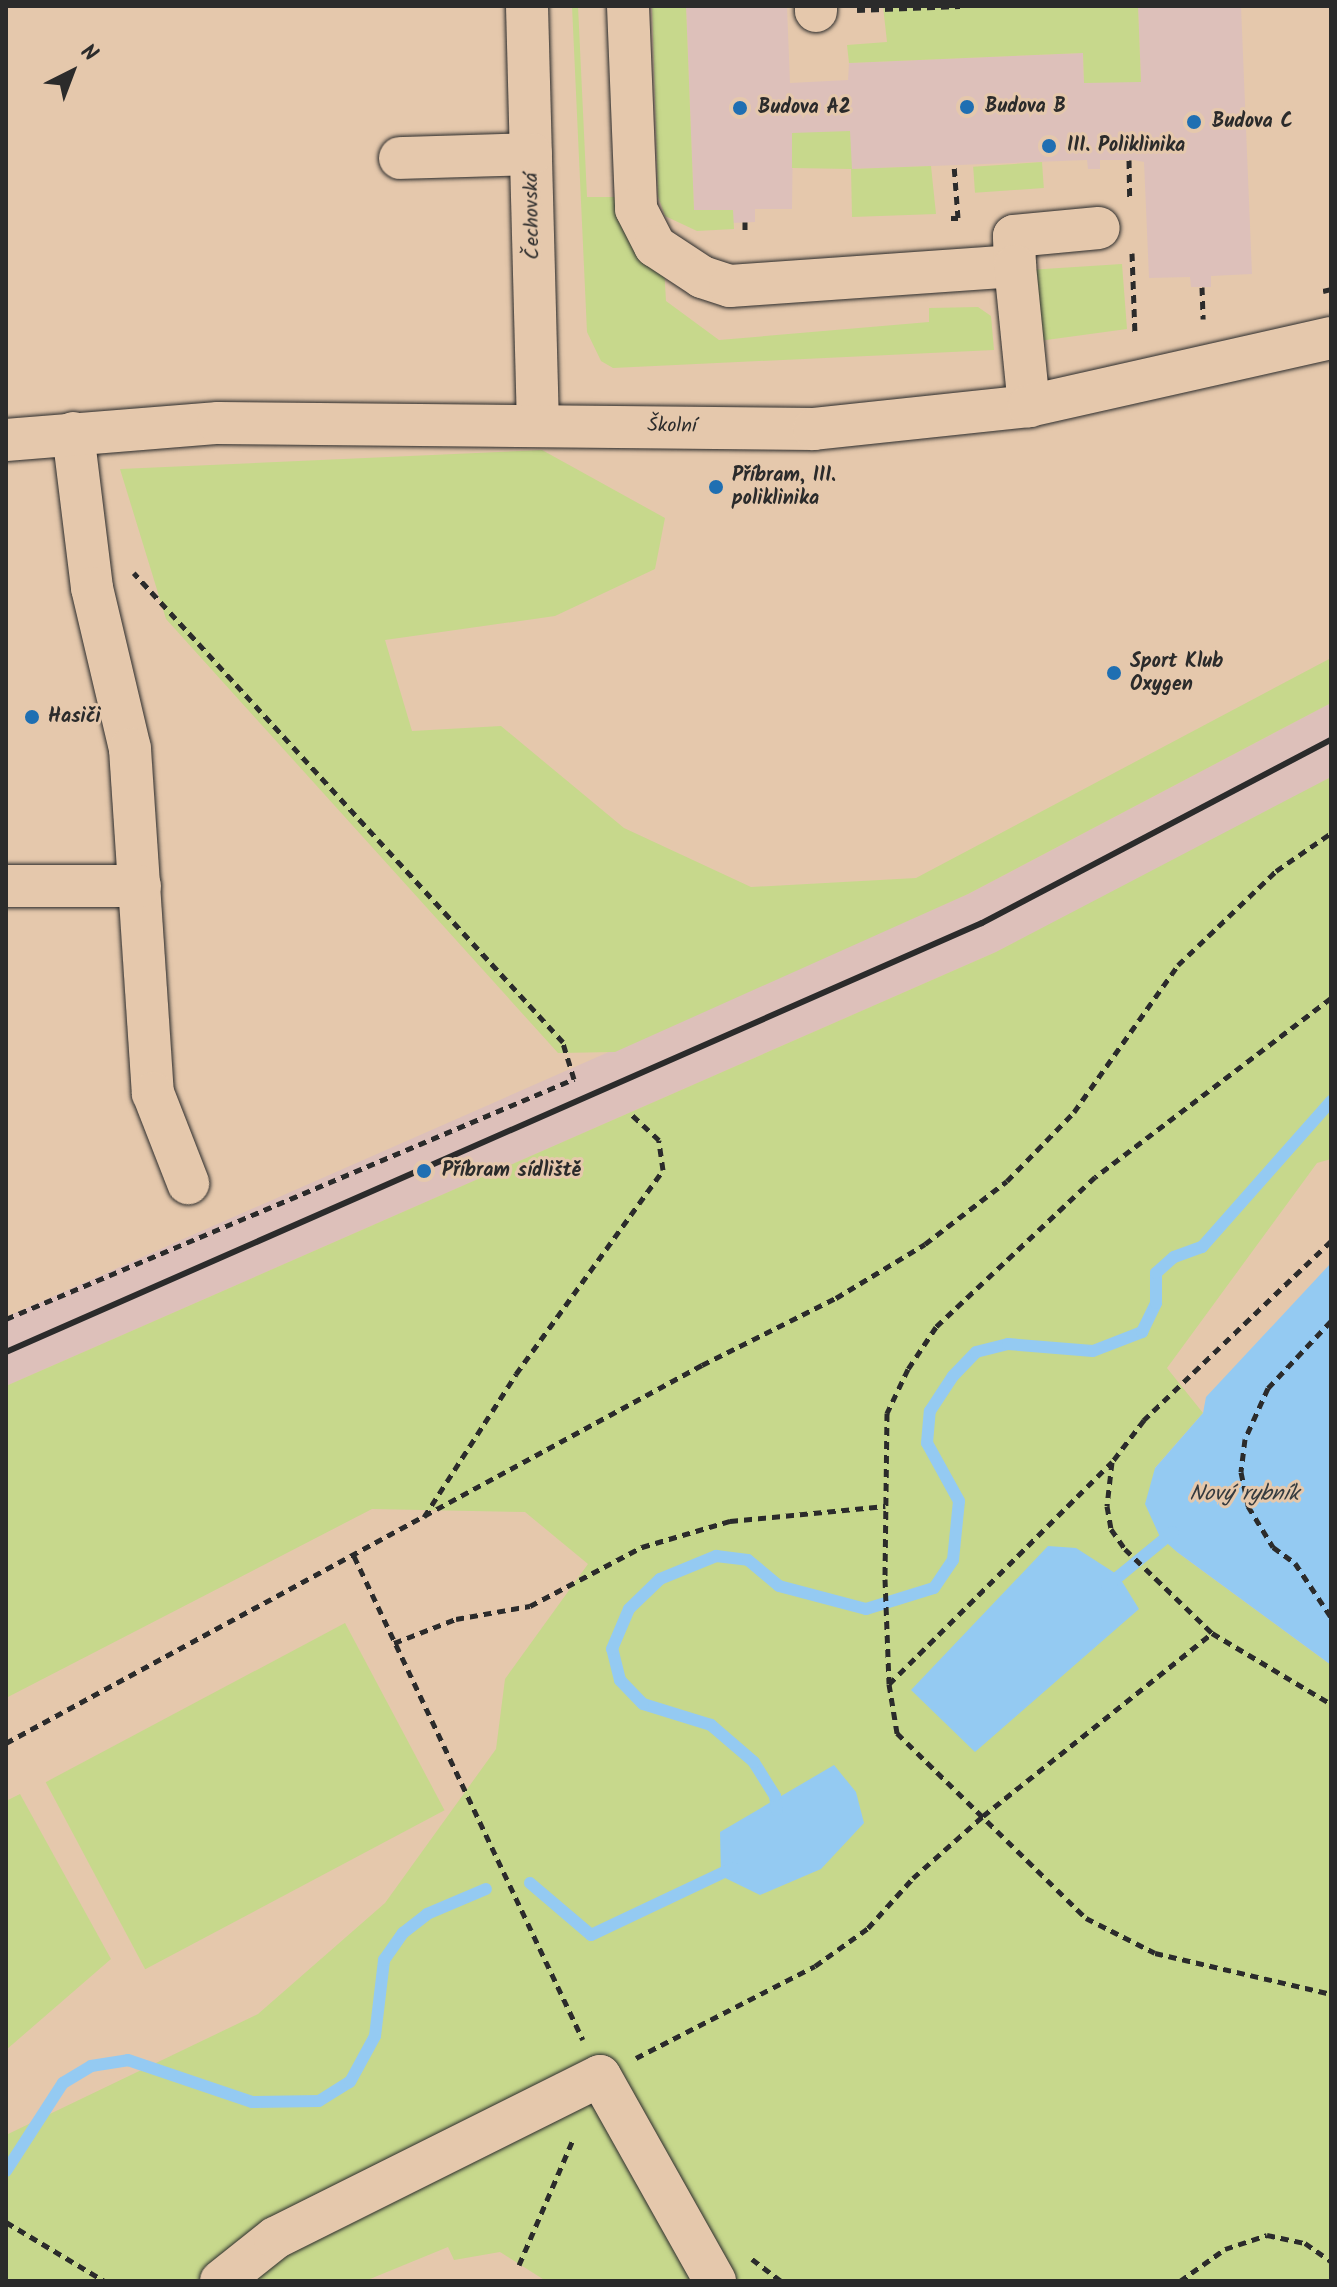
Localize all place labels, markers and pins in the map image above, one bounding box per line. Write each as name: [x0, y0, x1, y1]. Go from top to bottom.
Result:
place label: Budova B: [985, 95, 1066, 119]
place label: Budova A2: [758, 96, 851, 120]
marker: Budova B: [956, 96, 978, 118]
marker: Budova A2: [729, 97, 751, 119]
place label: Budova C: [1212, 110, 1293, 134]
marker: Budova C: [1183, 111, 1205, 133]
place label: III. Poliklinika: [1067, 134, 1185, 158]
marker: III. Poliklinika: [1038, 135, 1060, 157]
place label: Příbram, III. poliklinika: [732, 464, 836, 511]
marker: Příbram, III. poliklinika: [707, 478, 725, 496]
place label: Sport Klub Oxygen: [1130, 650, 1223, 697]
marker: Sport Klub Oxygen: [1105, 664, 1123, 682]
place label: Hasiči: [48, 705, 101, 729]
marker: Hasiči: [23, 708, 41, 726]
place label: Příbram sídliště: [442, 1159, 581, 1183]
marker: Příbram sídliště: [413, 1160, 435, 1182]

